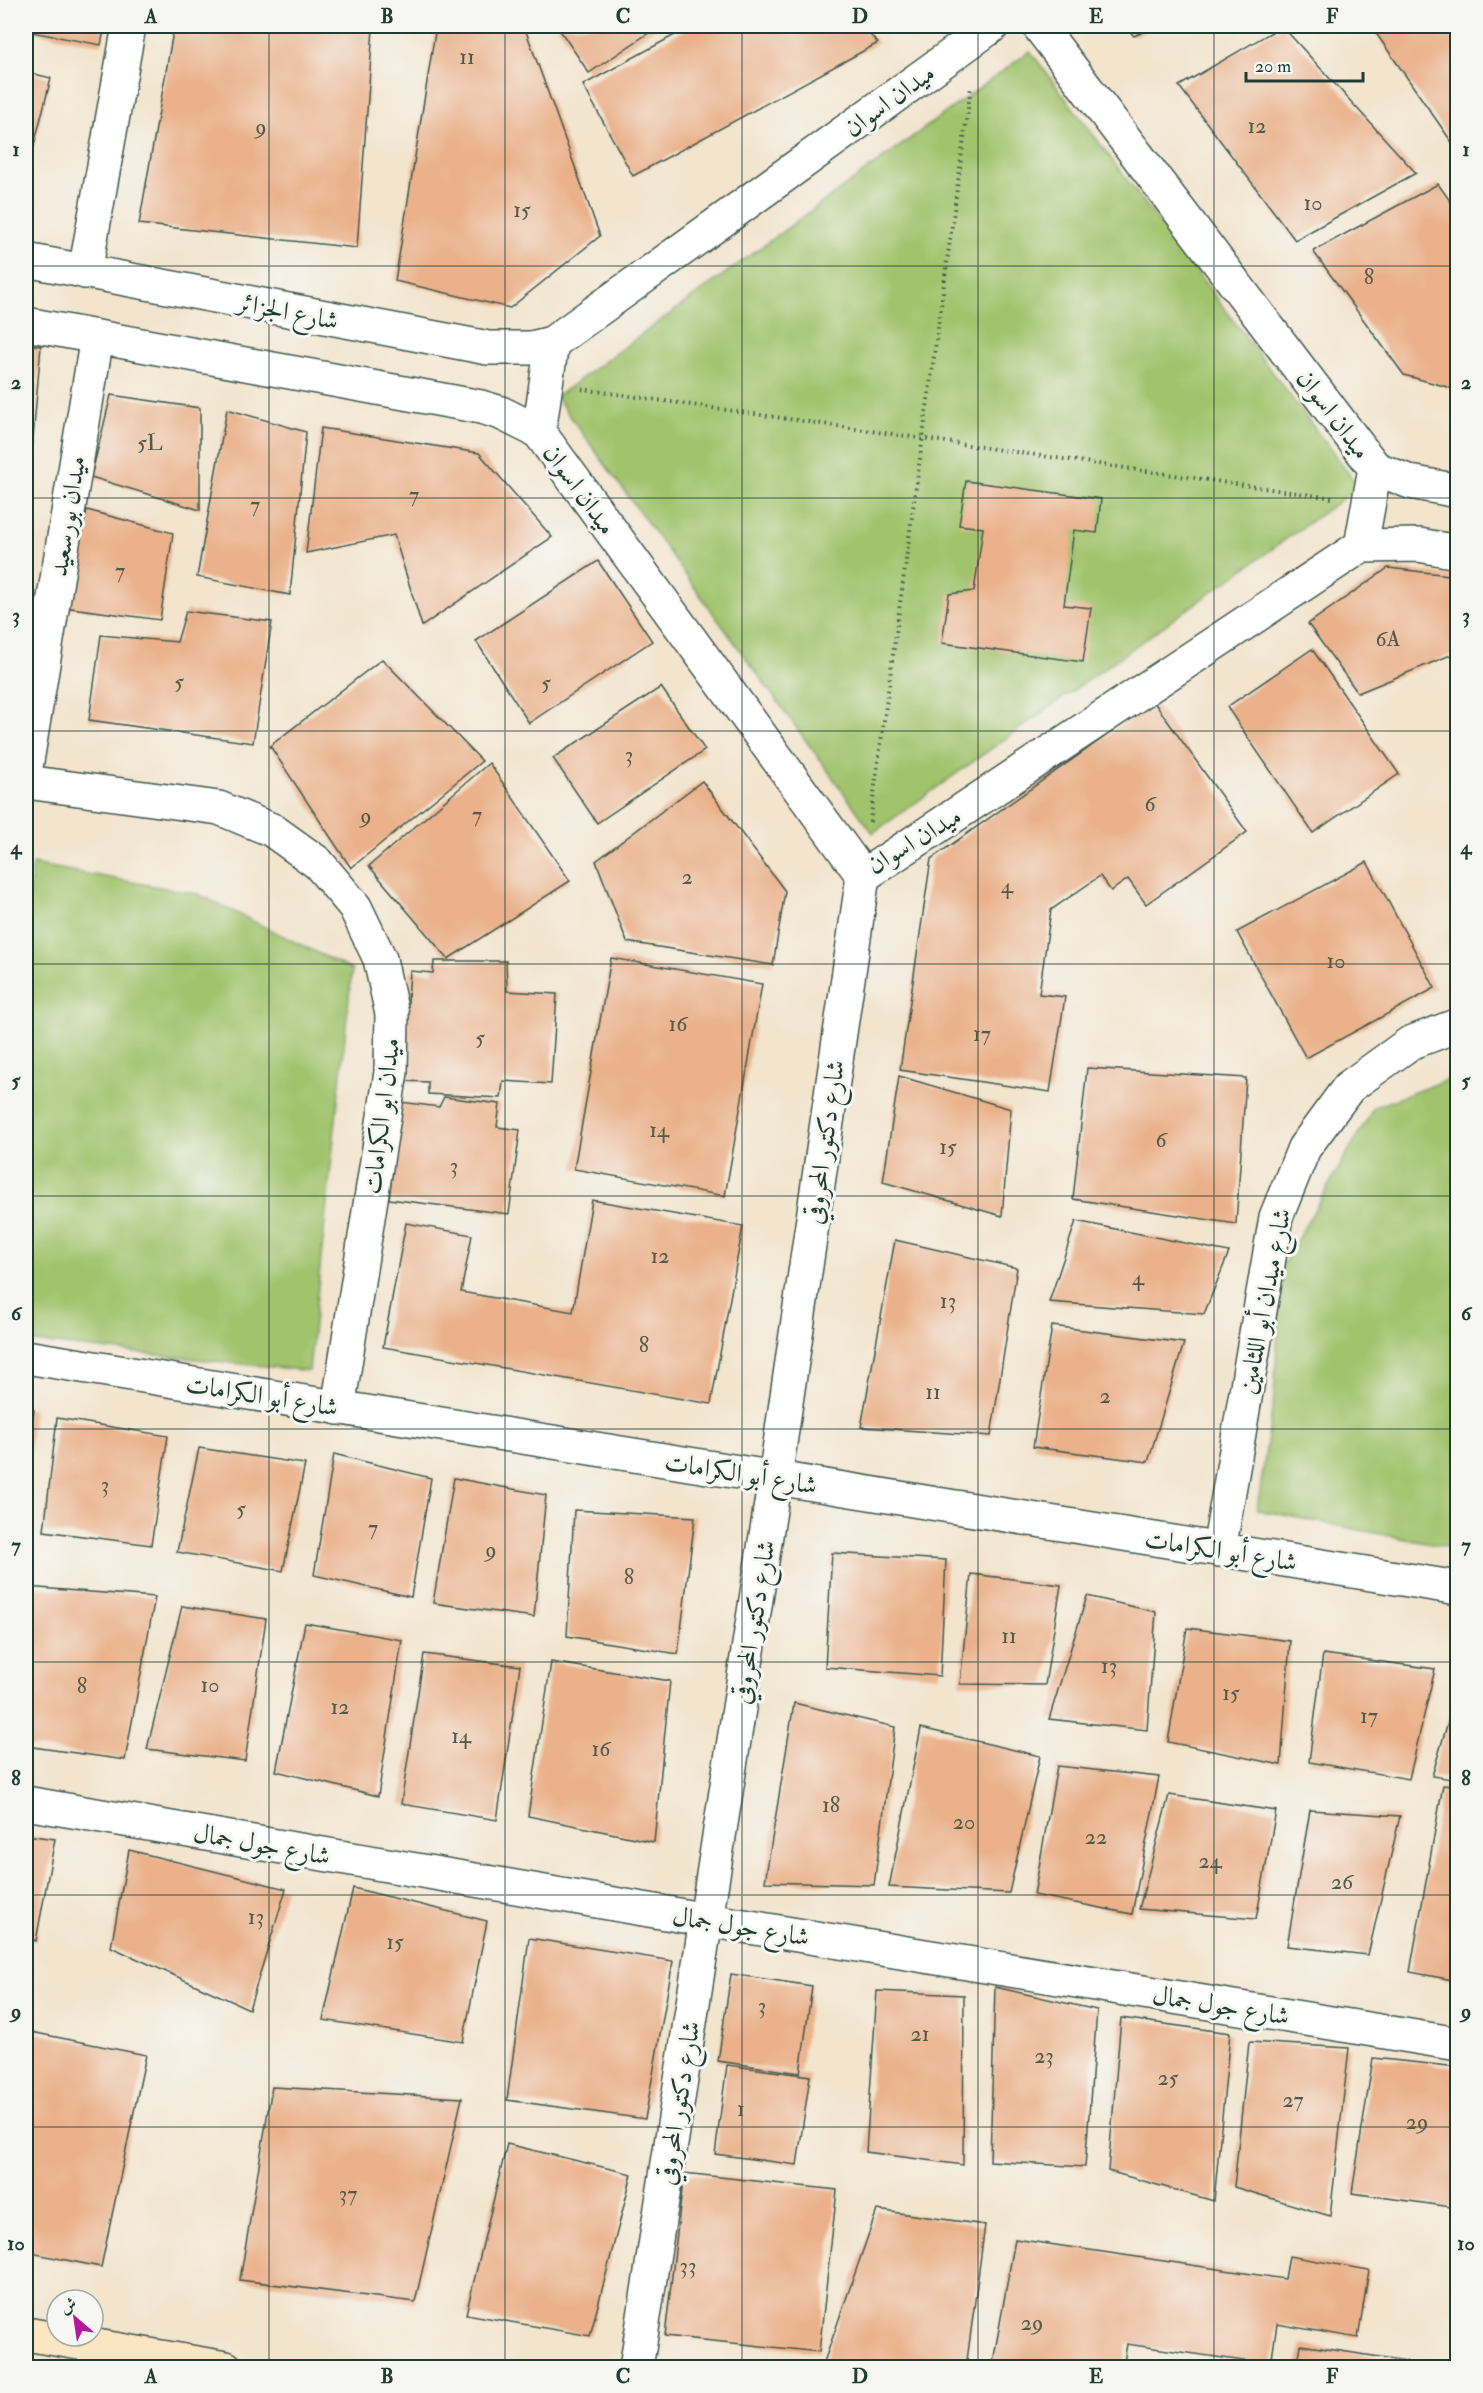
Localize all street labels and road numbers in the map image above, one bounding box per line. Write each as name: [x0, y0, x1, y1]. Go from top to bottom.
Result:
street label: ميدان اسوان: [838, 57, 941, 144]
street label: شارع الجزائر: [231, 286, 341, 342]
street label: ميدان اسوان: [1289, 363, 1377, 466]
street label: ميدان اسوان: [536, 438, 623, 541]
street label: ميدان بورسعيد: [43, 453, 93, 579]
street label: ميدان اسوان: [861, 800, 968, 882]
street label: ميدان ابو الكرامات: [357, 1036, 407, 1196]
street label: شارع دكتور المحروقي: [798, 1058, 857, 1227]
street label: شارع ميدان أبو اللثامين: [1229, 1205, 1304, 1398]
street label: شارع أبو الكرامات: [182, 1366, 341, 1429]
street label: شارع أبو الكرامات: [661, 1444, 820, 1507]
street label: شارع أبو الكرامات: [1141, 1521, 1300, 1584]
street label: شارع دكتور المحروقي: [725, 1538, 788, 1707]
street label: شارع جول جمال: [190, 1817, 333, 1878]
street label: شارع جول جمال: [669, 1900, 812, 1959]
street label: شارع جول جمال: [1149, 1979, 1292, 2038]
street label: شارع دكتور المحروقي: [650, 2019, 713, 2188]

